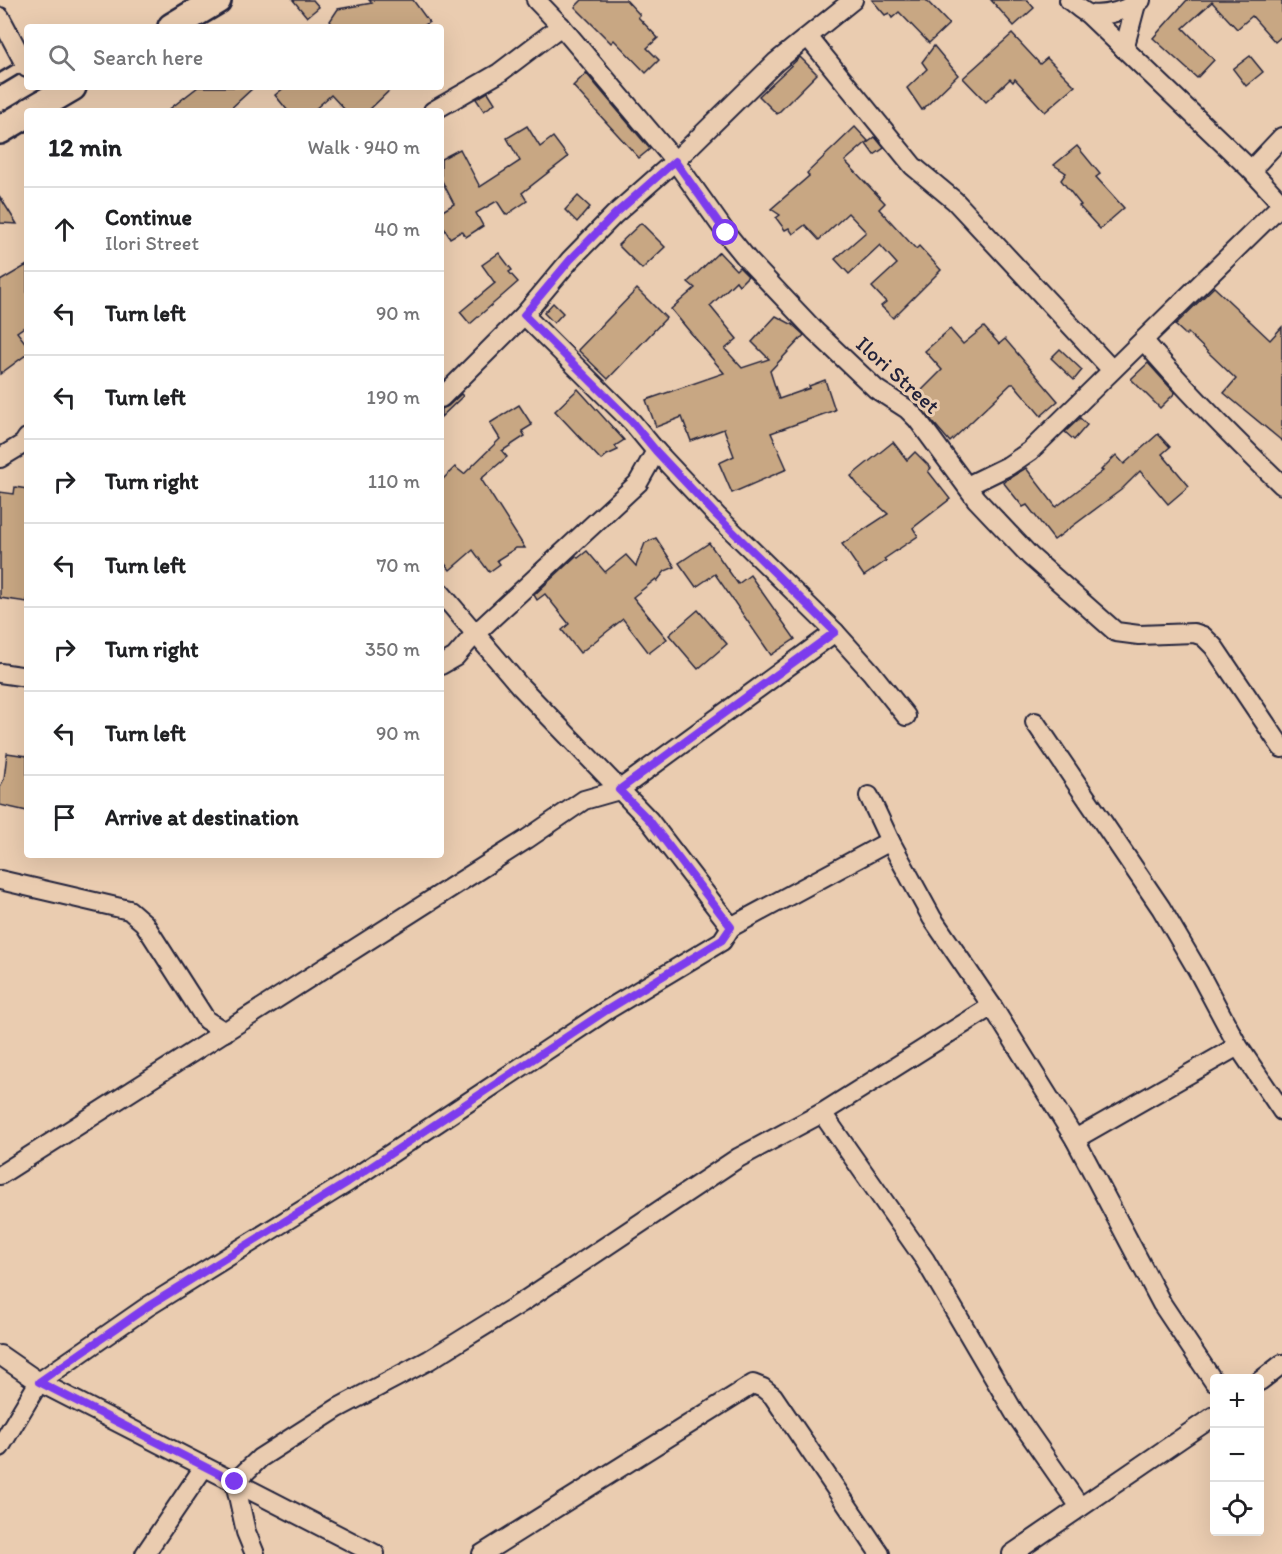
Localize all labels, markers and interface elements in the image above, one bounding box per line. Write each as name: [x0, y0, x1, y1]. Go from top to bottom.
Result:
search box: [24, 24, 444, 90]
icon: search: [45, 41, 78, 74]
text: Search here: [93, 44, 203, 71]
text: 12 min: [48, 131, 122, 163]
text: Walk · 940 m: [307, 135, 420, 159]
text: Continue: [105, 204, 192, 231]
icon: ahead: [48, 213, 81, 246]
text: 40 m: [374, 217, 420, 241]
route start: [712, 219, 738, 245]
text: Ilori Street: [105, 231, 199, 255]
icon: left: [48, 297, 81, 330]
text: Turn left: [105, 300, 186, 327]
text: 90 m: [376, 301, 420, 325]
street label: Ilori Street: [851, 330, 945, 420]
icon: left: [48, 381, 81, 414]
text: Turn left: [105, 384, 186, 411]
text: 190 m: [367, 385, 420, 409]
icon: right: [48, 465, 81, 498]
text: Turn right: [105, 468, 199, 495]
text: 110 m: [368, 469, 420, 493]
icon: left: [48, 549, 81, 582]
text: Turn left: [105, 552, 186, 579]
text: 70 m: [376, 553, 420, 577]
icon: right: [48, 633, 81, 666]
text: Turn right: [105, 636, 199, 663]
text: 350 m: [365, 637, 420, 661]
icon: left: [48, 717, 81, 750]
text: Turn left: [105, 720, 186, 747]
text: 90 m: [376, 721, 420, 745]
icon: arrive: [48, 801, 81, 834]
text: Arrive at destination: [105, 804, 299, 831]
map controls: [1210, 1374, 1264, 1536]
button: +: [1210, 1374, 1264, 1428]
button: −: [1210, 1428, 1264, 1482]
route end: [221, 1468, 247, 1494]
button: locate: [1210, 1482, 1264, 1536]

